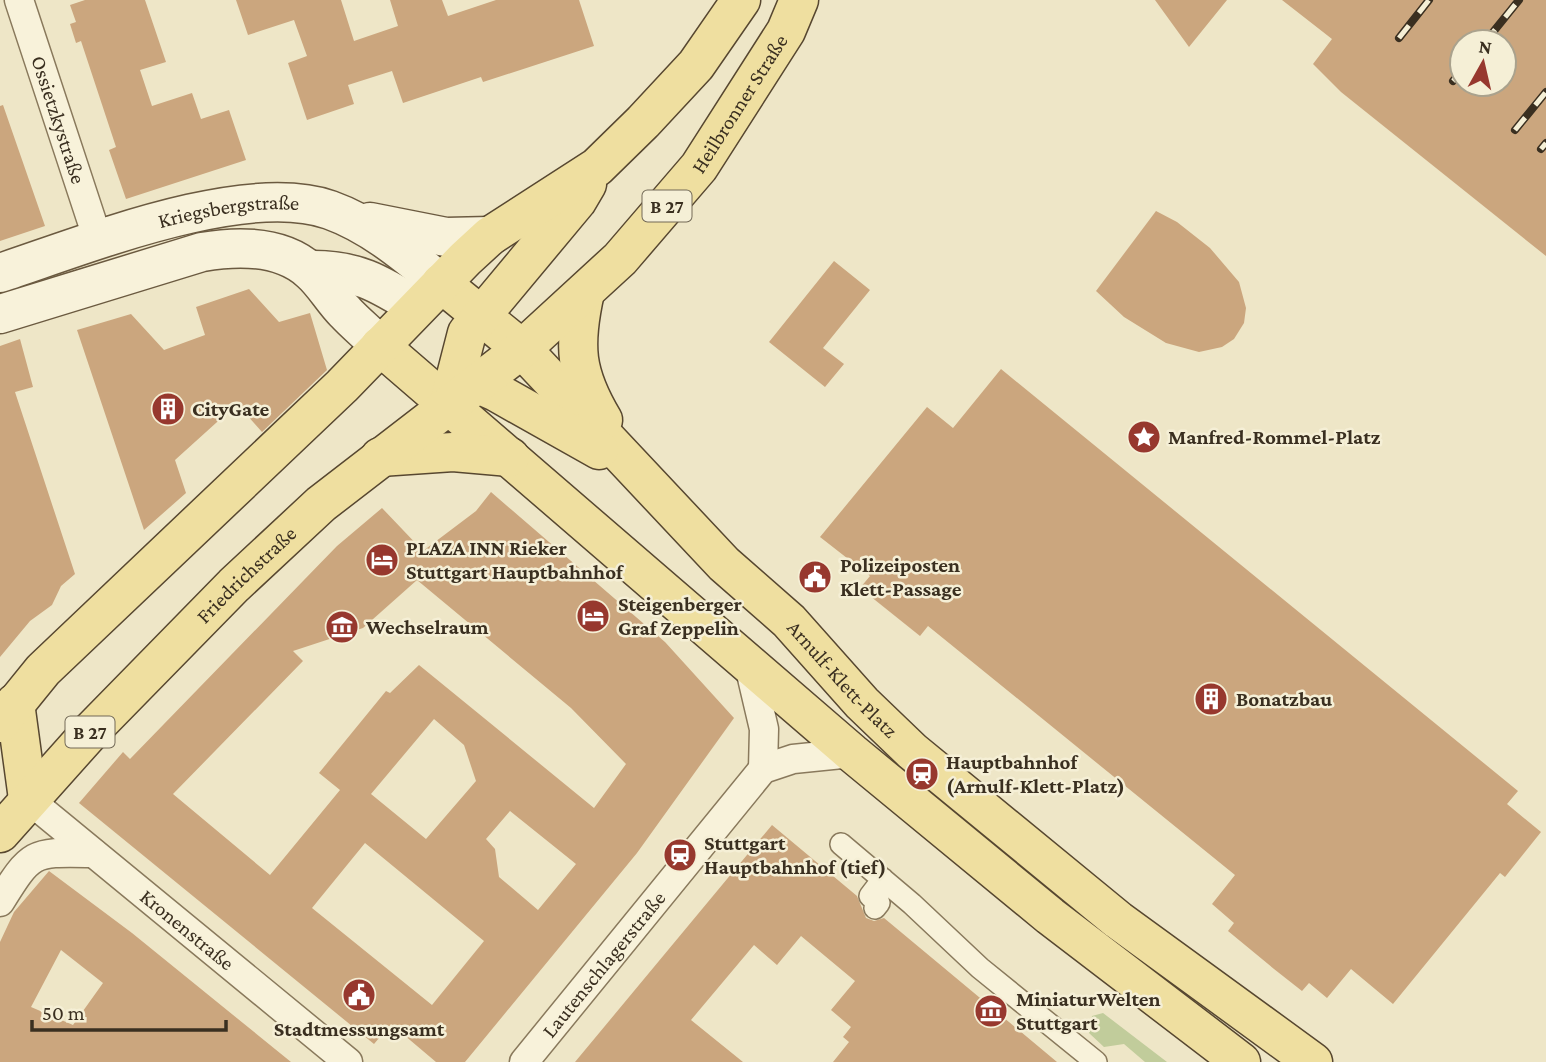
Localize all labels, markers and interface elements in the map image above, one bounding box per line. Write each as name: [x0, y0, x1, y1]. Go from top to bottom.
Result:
north arrow: [1448, 28, 1518, 98]
street label: Heilbronner Straße: [686, 30, 793, 178]
text: N: [1477, 35, 1493, 58]
street label: Ossietzkystraße: [26, 53, 91, 187]
street label: Kriegsbergstraße: [155, 190, 300, 233]
road number: B 27: [642, 190, 692, 222]
building icon: CityGate: [149, 390, 187, 428]
place label: CityGate: [192, 397, 269, 421]
place icon: Manfred-Rommel-Platz: [1125, 418, 1163, 456]
place label: Manfred-Rommel-Platz: [1168, 425, 1381, 449]
street label: Friedrichstraße: [191, 521, 301, 628]
place label: PLAZA INN Rieker Stuttgart Hauptbahnhof: [406, 536, 624, 584]
hotel icon: PLAZA INN Rieker Stuttgart Hauptbahnhof: [363, 541, 401, 579]
place label: Polizeiposten Klett-Passage: [840, 553, 962, 601]
public building icon: Polizeiposten Klett-Passage: [796, 558, 834, 596]
place label: Steigenberger Graf Zeppelin: [618, 592, 742, 640]
hotel icon: Steigenberger Graf Zeppelin: [574, 597, 612, 635]
museum icon: Wechselraum: [323, 608, 361, 646]
place label: Wechselraum: [365, 615, 489, 639]
street label: Arnulf-Klett-Platz: [782, 616, 903, 743]
building icon: Bonatzbau: [1192, 680, 1230, 718]
place label: Bonatzbau: [1236, 687, 1332, 711]
road number: B 27: [66, 716, 114, 748]
place label: Hauptbahnhof (Arnulf-Klett-Platz): [946, 750, 1125, 798]
station icon: Hauptbahnhof (Arnulf-Klett-Platz): [903, 755, 941, 793]
place label: Stuttgart Hauptbahnhof (tief): [704, 831, 886, 879]
station icon: Stuttgart Hauptbahnhof (tief): [661, 836, 699, 874]
street label: Kronenstraße: [135, 884, 239, 975]
street label: Lautenschlagerstraße: [537, 886, 670, 1042]
public building icon: Stadtmessungsamt: [340, 976, 378, 1014]
place label: MiniaturWelten Stuttgart: [1016, 987, 1161, 1035]
scale bar: [32, 988, 226, 1032]
museum icon: MiniaturWelten Stuttgart: [972, 992, 1010, 1030]
text: 50 m: [42, 1001, 85, 1025]
place label: Stadtmessungsamt: [274, 1017, 445, 1041]

